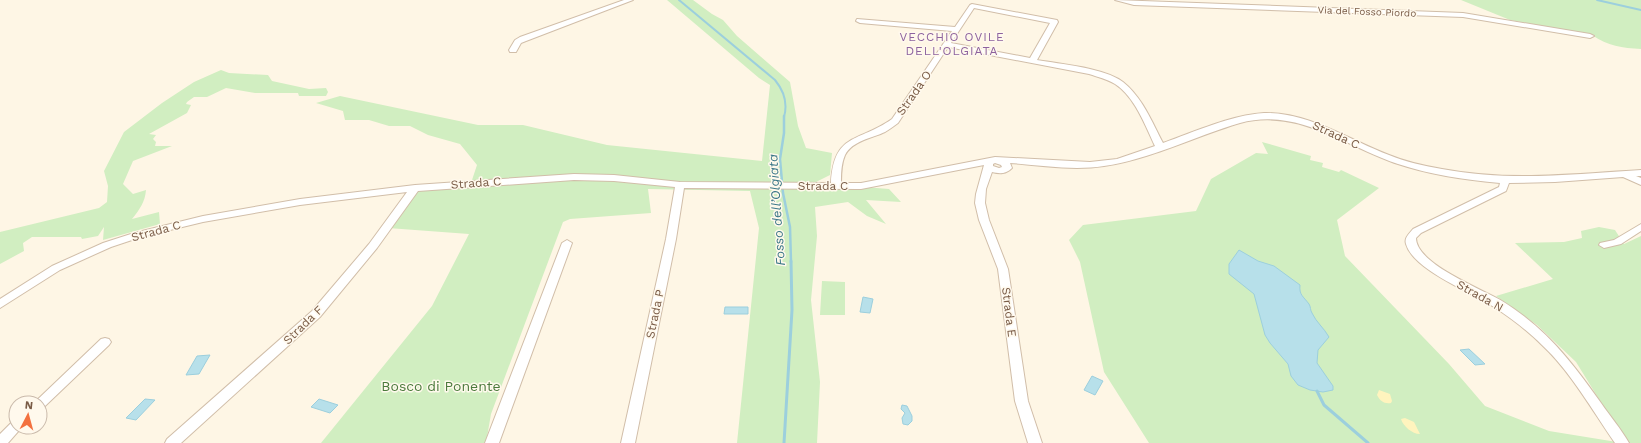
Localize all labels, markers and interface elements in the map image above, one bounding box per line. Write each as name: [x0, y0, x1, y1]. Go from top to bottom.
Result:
street label: Via del Fosso Piordo: [1318, 4, 1416, 19]
district label: VECCHIO OVILE DELL'OLGIATA: [899, 30, 1005, 58]
street label: Strada O: [894, 68, 934, 118]
street label: Strada C: [1310, 118, 1362, 152]
water label: Fosso dell’Olgiata: [765, 154, 788, 266]
street label: Strada C: [450, 174, 502, 192]
street label: Strada C: [798, 179, 848, 193]
street label: Strada C: [130, 218, 182, 244]
street label: Strada N: [1454, 277, 1506, 315]
street label: Strada E: [999, 286, 1019, 338]
street label: Strada P: [643, 288, 667, 340]
street label: Strada F: [280, 303, 326, 347]
park label: Bosco di Ponente: [381, 378, 501, 394]
north arrow: [8, 395, 48, 435]
text: N: [24, 399, 34, 412]

